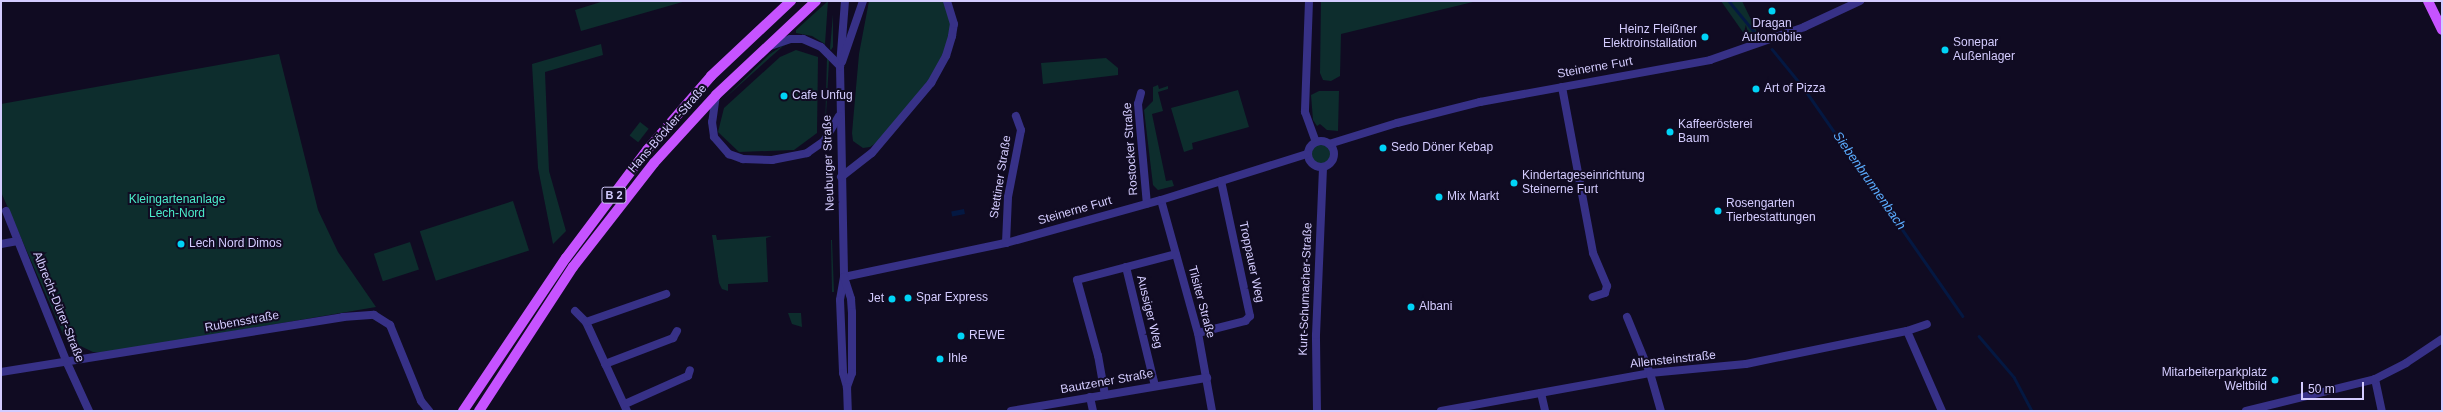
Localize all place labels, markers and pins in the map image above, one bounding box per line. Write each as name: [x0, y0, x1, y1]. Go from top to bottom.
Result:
marker: Dragan Automobile: [1767, 6, 1777, 16]
place label: Dragan Automobile: [1742, 17, 1802, 45]
place label: Heinz Fleißner Elektroinstallation: [1603, 23, 1697, 51]
marker: Heinz Fleißner Elektroinstallation: [1700, 32, 1710, 42]
place label: Sonepar Außenlager: [1953, 36, 2015, 64]
marker: Sonepar Außenlager: [1940, 45, 1950, 55]
place label: Art of Pizza: [1764, 82, 1825, 96]
marker: Art of Pizza: [1751, 84, 1761, 94]
place label: Cafe Unfug: [792, 89, 853, 103]
marker: Cafe Unfug: [779, 91, 789, 101]
place label: Kaffeerösterei Baum: [1678, 118, 1752, 146]
marker: Kaffeerösterei Baum: [1665, 127, 1675, 137]
place label: Sedo Döner Kebap: [1391, 141, 1493, 155]
marker: Sedo Döner Kebap: [1378, 143, 1388, 153]
place label: Kindertageseinrichtung Steinerne Furt: [1522, 169, 1645, 197]
marker: Kindertageseinrichtung Steinerne Furt: [1509, 178, 1519, 188]
place label: Mix Markt: [1447, 190, 1499, 204]
marker: Mix Markt: [1434, 192, 1444, 202]
place label: Rosengarten Tierbestattungen: [1726, 197, 1816, 225]
marker: Rosengarten Tierbestattungen: [1713, 206, 1723, 216]
place label: Lech Nord Dimos: [189, 237, 282, 251]
marker: Lech Nord Dimos: [176, 239, 186, 249]
place label: Spar Express: [916, 291, 988, 305]
place label: Jet: [868, 292, 884, 306]
marker: Spar Express: [903, 293, 913, 303]
marker: Jet: [887, 294, 897, 304]
place label: Albani: [1419, 300, 1452, 314]
marker: Albani: [1406, 302, 1416, 312]
place label: REWE: [969, 329, 1005, 343]
marker: REWE: [956, 331, 966, 341]
place label: Ihle: [948, 352, 967, 366]
marker: Ihle: [935, 354, 945, 364]
place label: Mitarbeiterparkplatz Weltbild: [2162, 366, 2267, 394]
marker: Mitarbeiterparkplatz Weltbild: [2270, 375, 2280, 385]

